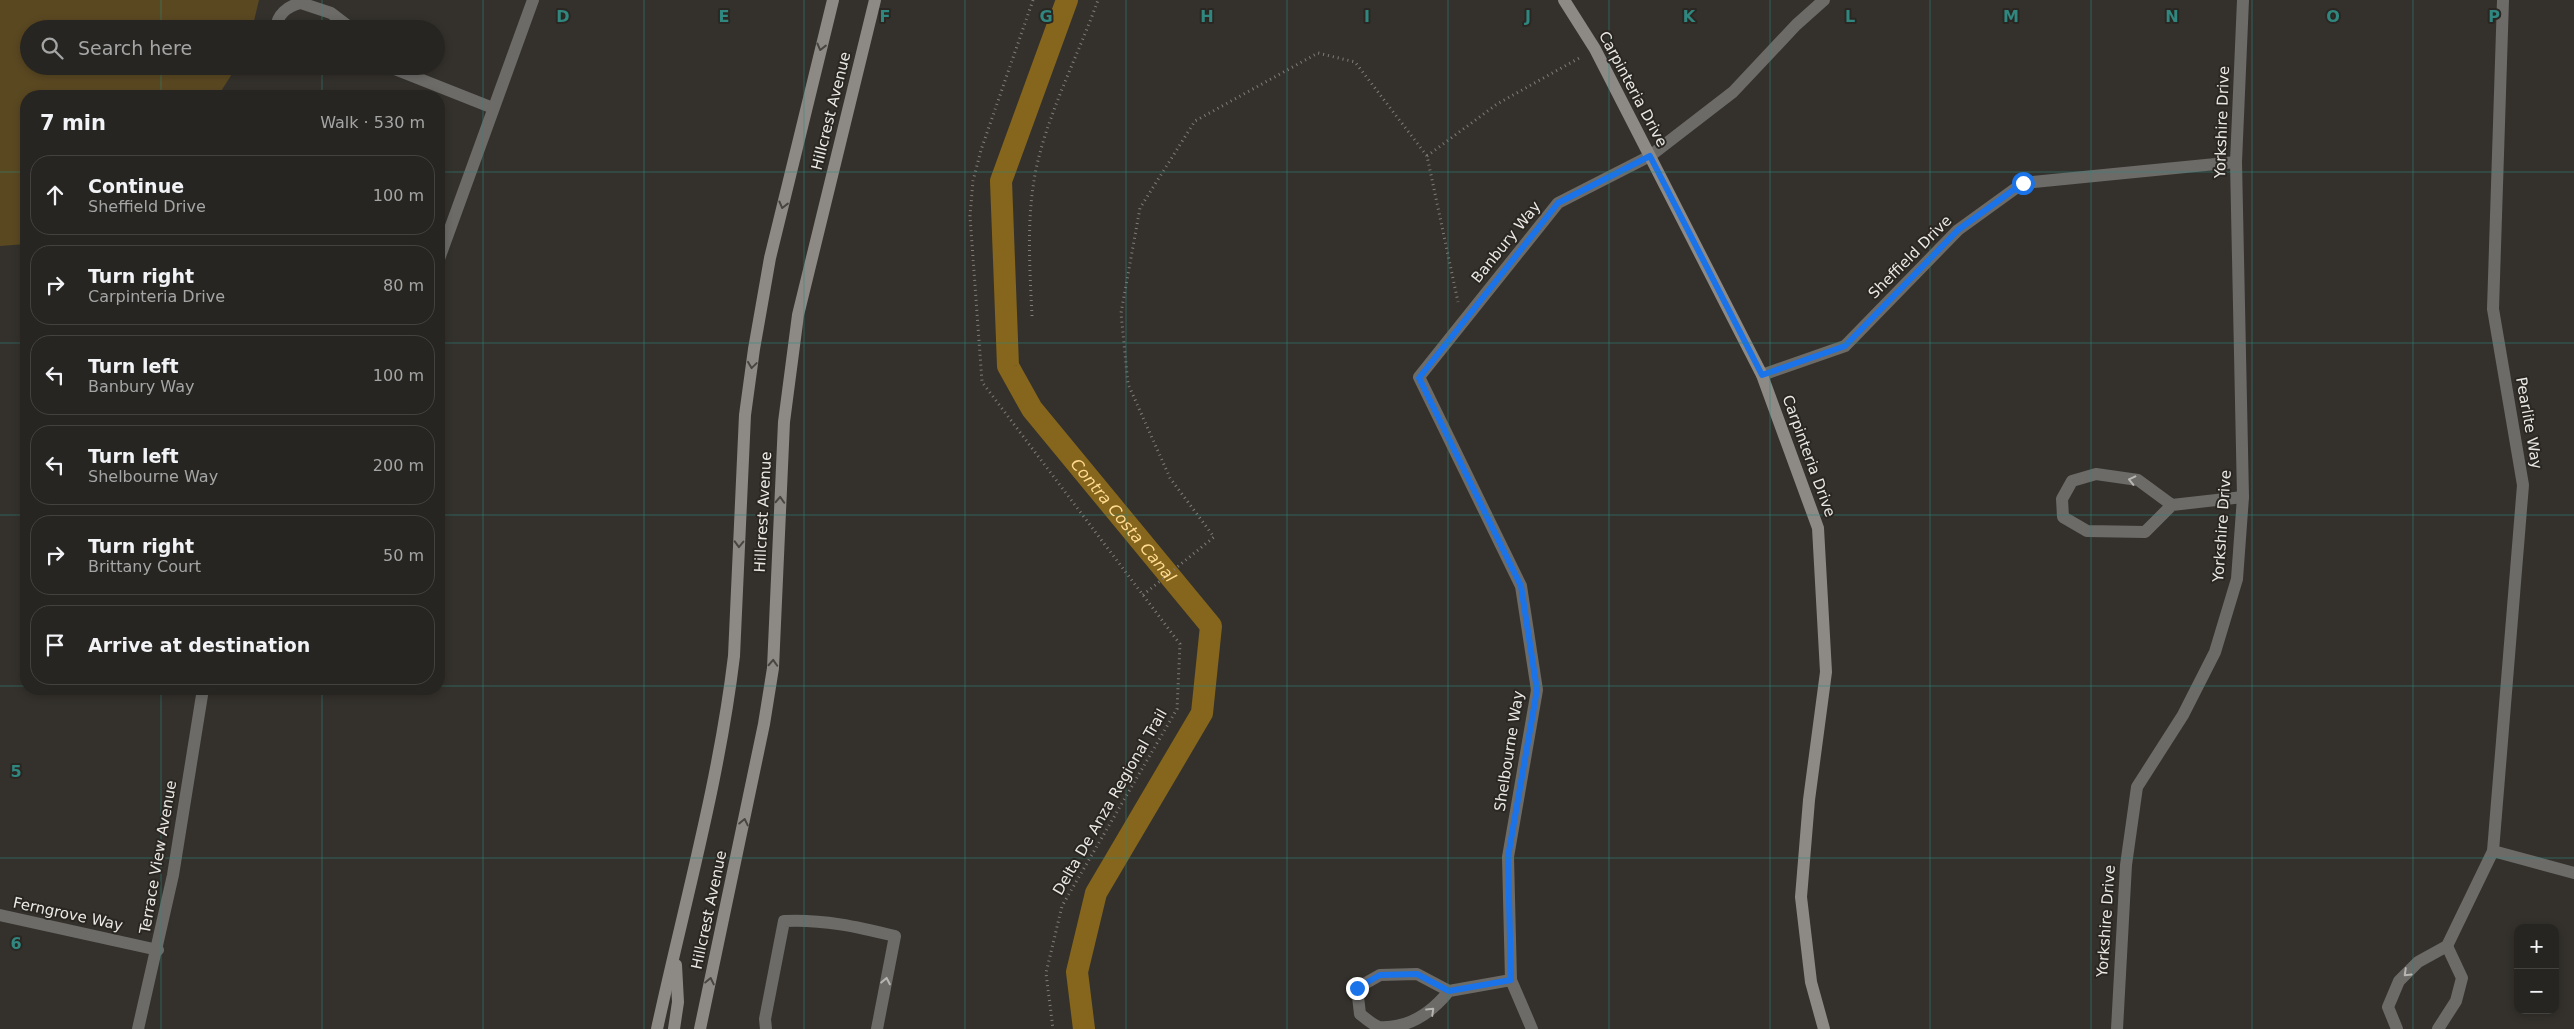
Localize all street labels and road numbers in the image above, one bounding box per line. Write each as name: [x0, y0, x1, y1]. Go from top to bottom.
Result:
street label: Carpinteria Drive: [1595, 28, 1671, 150]
street label: Hillcrest Avenue: [808, 50, 854, 172]
street label: Yorkshire Drive: [2211, 65, 2233, 180]
street label: Banbury Way: [1468, 197, 1544, 286]
street label: Sheffield Drive: [1865, 212, 1955, 302]
street label: Pearlite Way: [2512, 376, 2546, 471]
street label: Carpinteria Drive: [1779, 393, 1839, 519]
street label: Hillcrest Avenue: [751, 451, 775, 573]
street label: Yorkshire Drive: [2209, 469, 2235, 584]
street label: Shelbourne Way: [1491, 689, 1527, 813]
street label: Delta De Anza Regional Trail: [1049, 706, 1171, 898]
street label: Terrace View Avenue: [135, 779, 180, 936]
street label: Hillcrest Avenue: [688, 849, 730, 971]
street label: Yorkshire Drive: [2093, 864, 2119, 979]
street label: Ferngrove Way: [11, 894, 125, 934]

